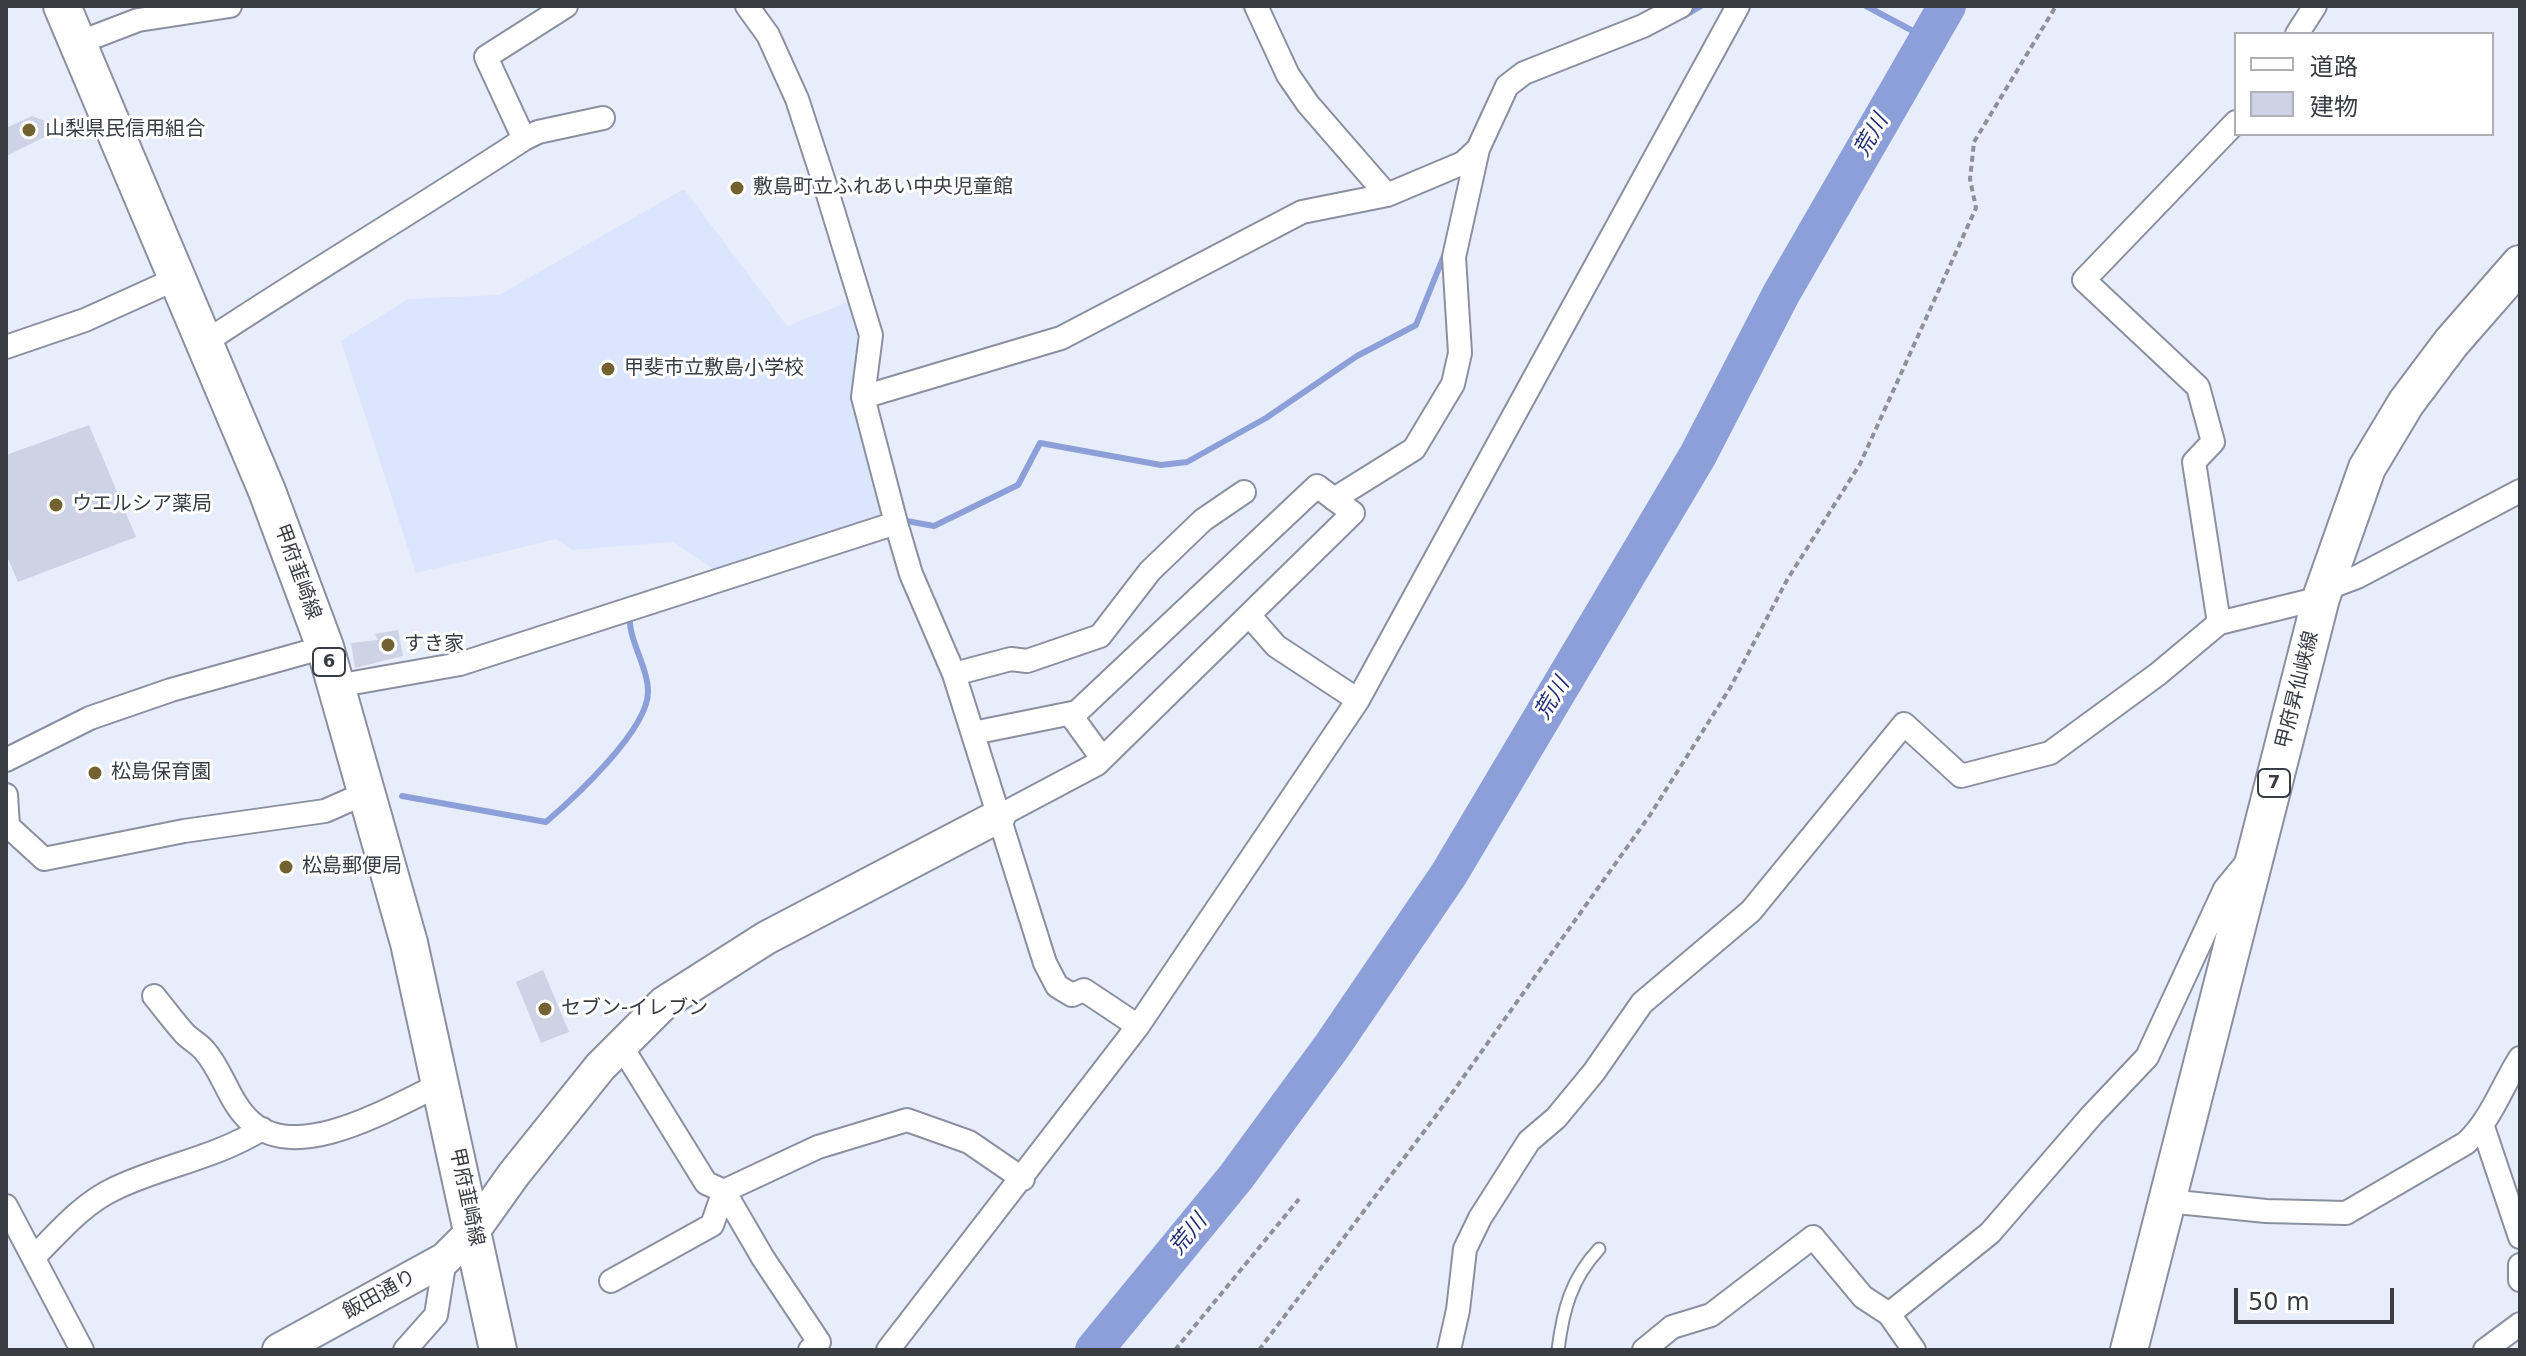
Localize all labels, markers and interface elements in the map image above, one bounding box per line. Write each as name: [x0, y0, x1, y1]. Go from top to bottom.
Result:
legend: [2234, 32, 2494, 136]
text: 道路: [2310, 53, 2358, 81]
text: 建物: [2310, 93, 2358, 121]
water label: 荒川: [1850, 110, 1894, 162]
place label: 山梨県民信用組合: [45, 118, 205, 142]
marker: 山梨県民信用組合: [20, 121, 38, 139]
place label: 敷島町立ふれあい中央児童館: [753, 176, 1013, 200]
marker: 敷島町立ふれあい中央児童館: [728, 179, 746, 197]
place label: 甲斐市立敷島小学校: [624, 357, 804, 381]
marker: 甲斐市立敷島小学校: [599, 360, 617, 378]
place label: ウエルシア薬局: [72, 493, 212, 517]
marker: ウエルシア薬局: [47, 496, 65, 514]
street label: 甲府韮崎線: [269, 521, 325, 623]
street label: 甲府昇仙峡線: [2272, 629, 2324, 751]
place label: すき家: [404, 633, 464, 657]
marker: すき家: [379, 636, 397, 654]
road number: 6: [313, 648, 345, 676]
water label: 荒川: [1530, 673, 1576, 725]
place label: 松島保育園: [111, 761, 211, 785]
marker: 松島保育園: [86, 764, 104, 782]
road number: 7: [2258, 769, 2290, 797]
place label: 松島郵便局: [302, 855, 402, 879]
marker: 松島郵便局: [277, 858, 295, 876]
place label: セブン-イレブン: [561, 997, 708, 1021]
marker: セブン-イレブン: [536, 1000, 554, 1018]
street label: 甲府韮崎線: [444, 1146, 488, 1248]
water label: 荒川: [1165, 1210, 1213, 1260]
street label: 飯田通り: [339, 1265, 421, 1325]
scale bar: [2238, 1272, 2398, 1322]
text: 50 m: [2248, 1288, 2310, 1316]

